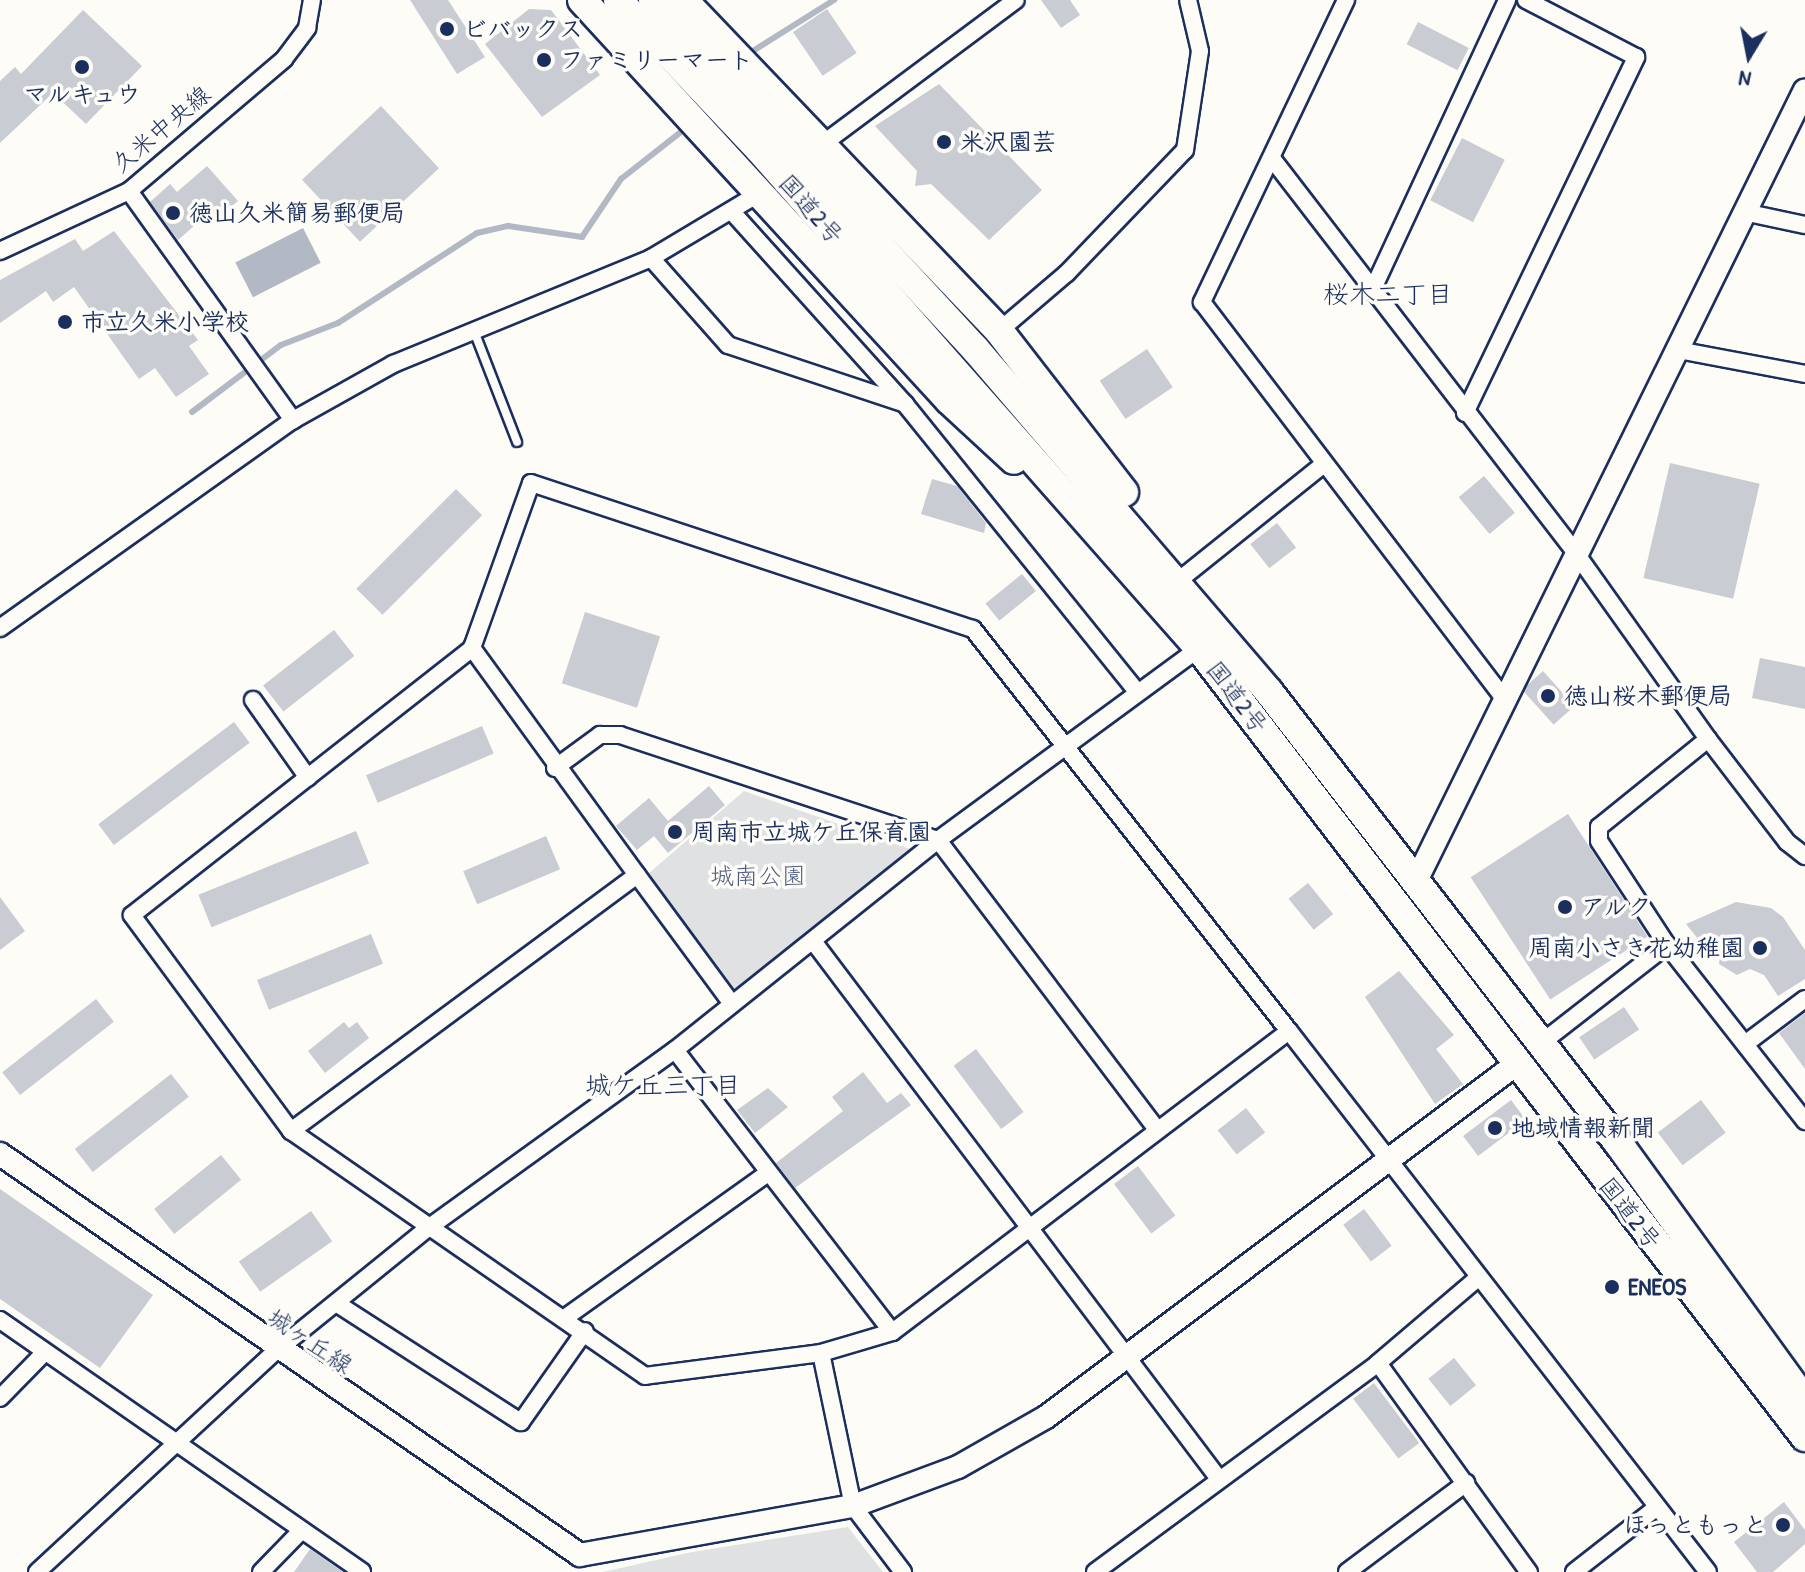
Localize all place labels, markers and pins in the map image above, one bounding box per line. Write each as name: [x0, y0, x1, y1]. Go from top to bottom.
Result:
place label: ビバックス: [463, 15, 583, 43]
marker: ビバックス: [438, 20, 456, 38]
place label: ファミリーマート: [560, 46, 752, 74]
marker: ファミリーマート: [535, 51, 553, 69]
marker: マルキュウ: [73, 58, 91, 76]
place label: マルキュウ: [22, 80, 142, 108]
place label: 米沢園芸: [960, 128, 1056, 156]
marker: 米沢園芸: [935, 133, 953, 151]
place label: 徳山久米簡易郵便局: [189, 199, 405, 227]
marker: 徳山久米簡易郵便局: [164, 204, 182, 222]
place label: 市立久米小学校: [81, 308, 249, 336]
marker: 市立久米小学校: [56, 313, 74, 331]
place label: 徳山桜木郵便局: [1564, 682, 1732, 710]
marker: 徳山桜木郵便局: [1539, 687, 1557, 705]
place label: 周南市立城ケ丘保育園: [691, 818, 931, 846]
marker: 周南市立城ケ丘保育園: [666, 823, 684, 841]
place label: アルク: [1581, 893, 1653, 921]
marker: アルク: [1556, 898, 1574, 916]
place label: 周南小さき花幼稚園: [1528, 934, 1744, 962]
marker: 周南小さき花幼稚園: [1751, 939, 1769, 957]
place label: 地域情報新聞: [1511, 1114, 1655, 1142]
marker: 地域情報新聞: [1486, 1119, 1504, 1137]
place label: ENEOS: [1628, 1273, 1686, 1301]
marker: ENEOS: [1603, 1278, 1621, 1296]
place label: ほっともっと: [1623, 1511, 1767, 1539]
marker: ほっともっと: [1774, 1516, 1792, 1534]

